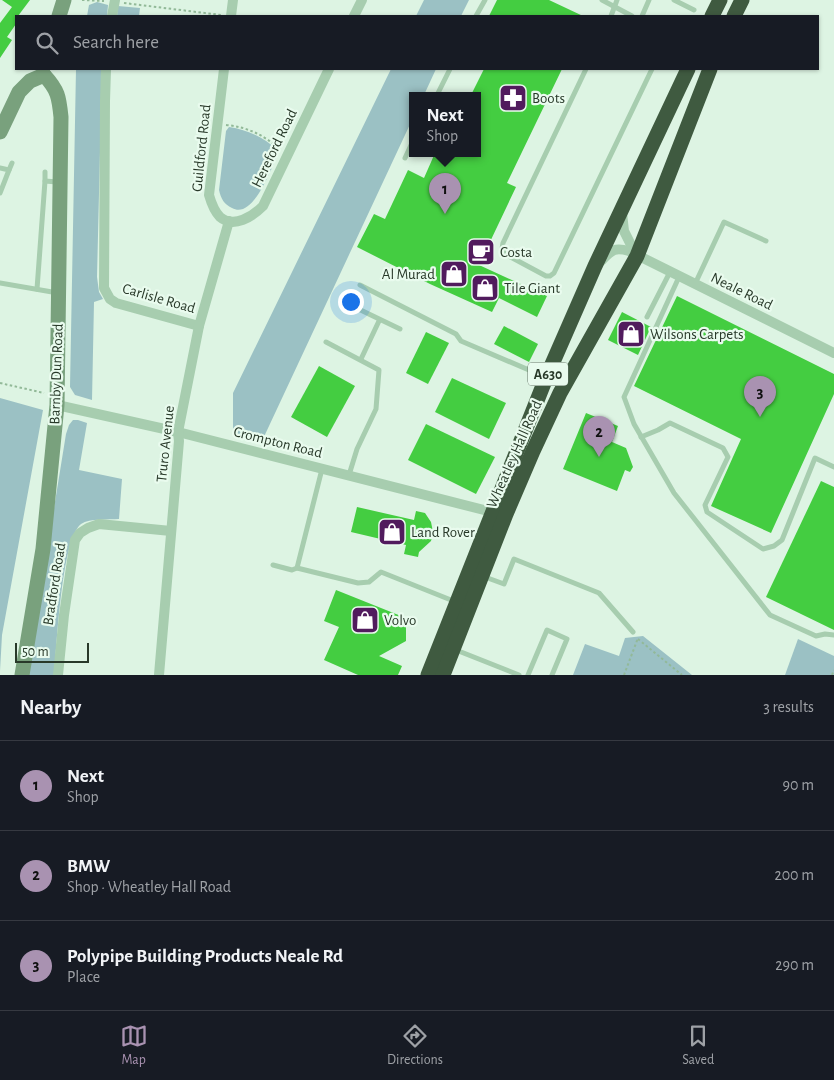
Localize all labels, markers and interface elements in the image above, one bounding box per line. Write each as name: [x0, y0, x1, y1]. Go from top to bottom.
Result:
search box: [15, 15, 819, 70]
icon: search: [33, 29, 61, 57]
text: Search here: [73, 33, 159, 52]
pharmacy icon: Boots: [498, 83, 528, 113]
place label: Boots: [532, 91, 565, 106]
popup: [409, 92, 481, 157]
street label: Guildford Road: [189, 103, 214, 193]
text: Next: [427, 106, 463, 125]
street label: Hereford Road: [249, 107, 300, 190]
text: Shop: [427, 128, 458, 144]
pin: 1: [429, 173, 461, 214]
cafe icon: Costa: [466, 237, 496, 267]
place label: Costa: [500, 245, 532, 260]
shop icon: Al Murad: [439, 259, 469, 289]
place label: Al Murad: [382, 267, 435, 282]
street label: Neale Road: [709, 270, 775, 313]
shop icon: Tile Giant: [470, 273, 500, 303]
street label: Carlisle Road: [121, 281, 197, 316]
place label: Tile Giant: [504, 281, 560, 296]
your location: [338, 289, 364, 315]
shop icon: Wilsons Carpets: [616, 319, 646, 349]
street label: Barnby Dun Road: [47, 323, 66, 425]
place label: Wilsons Carpets: [650, 327, 744, 342]
road number: A630: [528, 362, 568, 386]
pin: 3: [744, 376, 776, 417]
street label: Wheatley Hall Road: [484, 398, 545, 510]
street label: Truro Avenue: [154, 405, 177, 483]
pin: 2: [583, 416, 615, 457]
street label: Crompton Road: [232, 424, 324, 461]
shop icon: Land Rover: [377, 517, 407, 547]
place label: Land Rover: [411, 525, 475, 540]
street label: Bradford Road: [41, 541, 68, 627]
shop icon: Volvo: [350, 605, 380, 635]
place label: Volvo: [384, 613, 416, 628]
scale bar: [15, 640, 89, 663]
text: 50 m: [22, 645, 49, 659]
text: Nearby: [20, 697, 81, 718]
text: 3 results: [763, 699, 814, 715]
text: Next: [67, 767, 104, 786]
text: 1: [33, 777, 39, 793]
text: 90 m: [783, 777, 814, 793]
text: Shop: [67, 789, 99, 805]
text: BMW: [67, 857, 110, 876]
text: 2: [32, 867, 40, 883]
text: 200 m: [774, 867, 814, 883]
text: Shop · Wheatley Hall Road: [67, 879, 231, 895]
text: Polypipe Building Products Neale Rd: [67, 947, 343, 966]
text: 3: [33, 957, 39, 973]
text: 290 m: [775, 957, 814, 973]
text: Place: [67, 969, 100, 985]
tab: Map: [120, 1022, 148, 1069]
tab: Directions: [387, 1022, 443, 1069]
tab: Saved: [682, 1022, 714, 1069]

